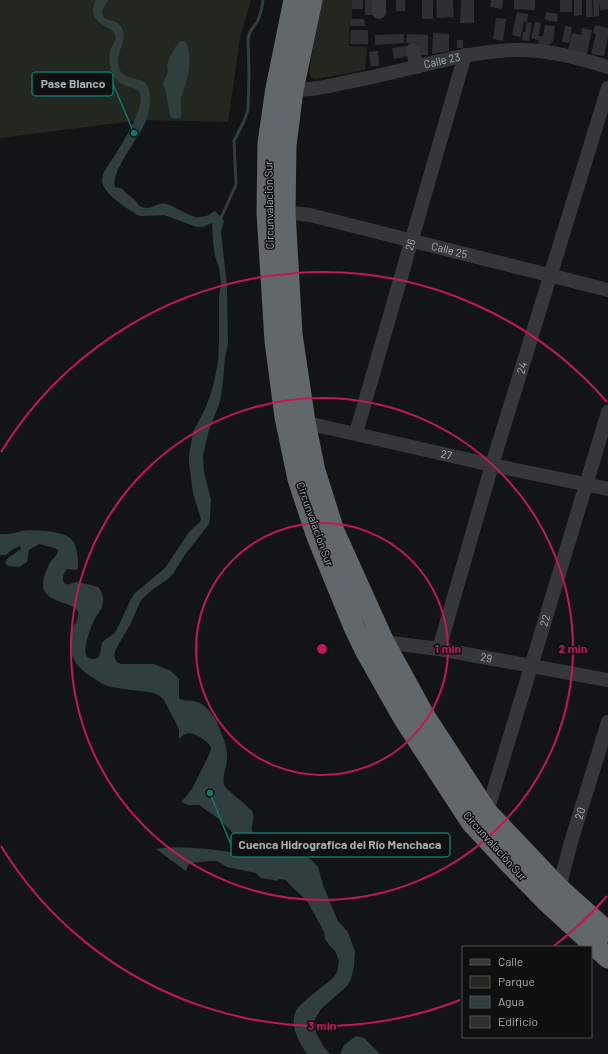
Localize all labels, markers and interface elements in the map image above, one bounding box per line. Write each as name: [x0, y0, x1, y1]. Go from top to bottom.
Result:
street label: Calle 23: [422, 50, 461, 71]
callout: Pase Blanco: [32, 72, 113, 96]
text: Pase Blanco: [41, 76, 106, 90]
street label: Circunvalación Sur: [261, 161, 276, 249]
street label: 26: [402, 237, 418, 252]
street label: Calle 25: [430, 239, 469, 260]
street label: 24: [513, 360, 529, 375]
street label: 27: [439, 447, 453, 462]
street label: Circunvalación Sur: [294, 480, 337, 568]
street label: 22: [537, 613, 552, 628]
text: 1 min: [435, 641, 461, 655]
text: 2 min: [559, 641, 587, 655]
centre of rings: [315, 642, 329, 656]
street label: 29: [480, 650, 494, 665]
street label: 20: [571, 805, 587, 821]
street label: Circunvalación Sur: [461, 808, 530, 883]
callout: Cuenca Hidrografica del Río Menchaca: [231, 833, 450, 857]
text: Cuenca Hidrografica del Río Menchaca: [239, 837, 441, 851]
legend: [462, 946, 592, 1038]
text: Calle: [498, 954, 523, 968]
text: Parque: [498, 974, 535, 988]
text: Agua: [498, 994, 524, 1008]
text: Edificio: [498, 1014, 538, 1028]
text: 3 min: [308, 1018, 336, 1032]

